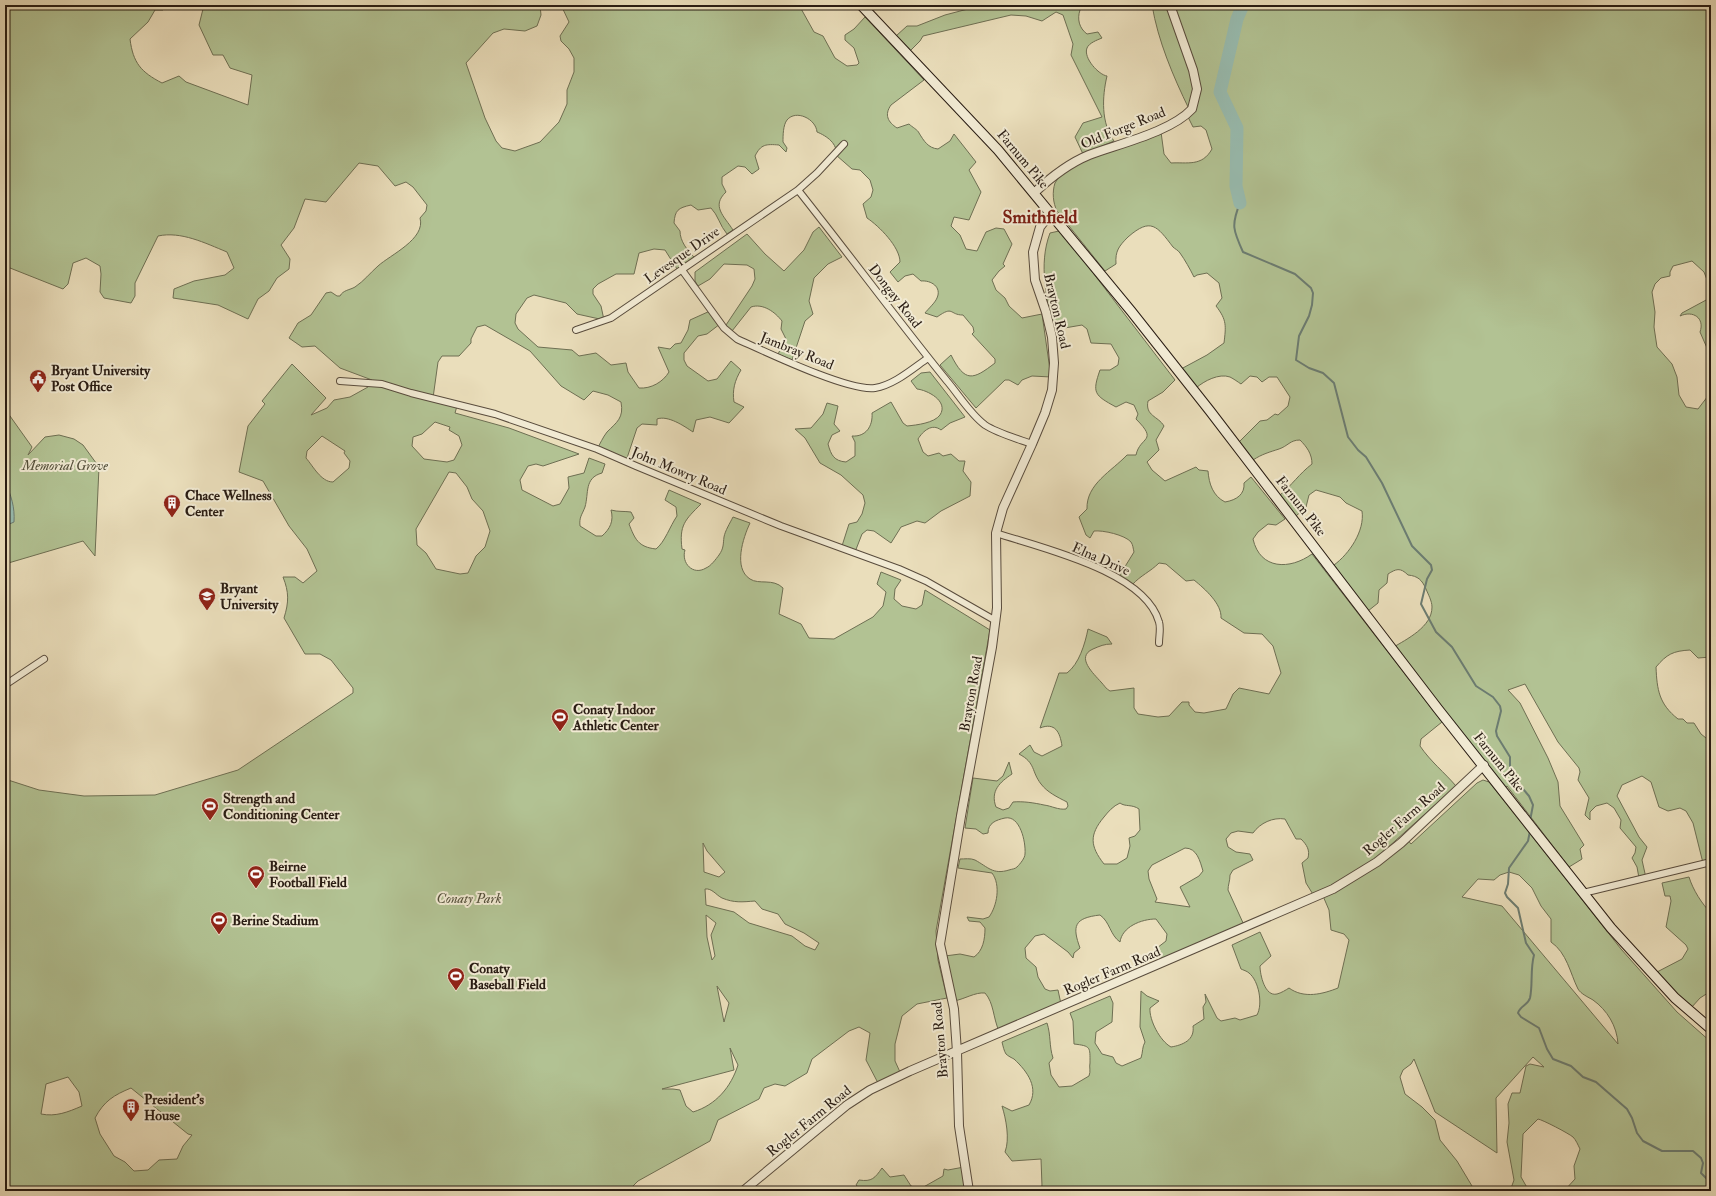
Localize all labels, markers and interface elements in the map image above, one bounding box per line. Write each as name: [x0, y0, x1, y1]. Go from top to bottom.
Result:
street label: Old Forge Road: [1078, 103, 1168, 153]
street label: Farnum Pike: [993, 126, 1053, 192]
district label: Smithfield: [1003, 206, 1078, 229]
street label: Levesque Drive: [641, 223, 723, 287]
street label: Dongay Road: [864, 261, 925, 332]
street label: Brayton Road: [1039, 272, 1074, 351]
street label: Jambray Road: [756, 328, 836, 374]
place label: Bryant University Post Office: [51, 362, 151, 395]
public building icon: Bryant University Post Office: [28, 368, 48, 393]
street label: John Mowry Road: [628, 443, 729, 500]
park label: Memorial Grove: [21, 457, 108, 474]
street label: Farnum Pike: [1272, 472, 1330, 540]
place label: Chace Wellness Center: [185, 487, 272, 520]
building icon: Chace Wellness Center: [162, 493, 182, 518]
street label: Elna Drive: [1069, 539, 1133, 579]
place label: Bryant University: [220, 580, 279, 614]
school or university icon: Bryant University: [197, 586, 217, 611]
street label: Brayton Road: [956, 655, 987, 733]
place label: Conaty Indoor Athletic Center: [572, 701, 660, 734]
sports icon: Conaty Indoor Athletic Center: [550, 707, 570, 732]
street label: Farnum Pike: [1470, 729, 1528, 795]
street label: Rogler Farm Road: [1359, 779, 1449, 859]
place label: Strength and Conditioning Center: [223, 790, 340, 824]
sports icon: Strength and Conditioning Center: [200, 796, 220, 821]
place label: Beirne Football Field: [269, 858, 347, 891]
sports icon: Beirne Football Field: [246, 864, 266, 889]
park label: Conaty Park: [436, 890, 502, 907]
sports icon: Berine Stadium: [209, 910, 229, 935]
place label: Berine Stadium: [232, 912, 319, 929]
street label: Rogler Farm Road: [1061, 943, 1163, 999]
place label: Conaty Baseball Field: [469, 960, 546, 993]
sports icon: Conaty Baseball Field: [446, 966, 466, 991]
street label: Brayton Road: [928, 1001, 953, 1079]
street label: Rogler Farm Road: [763, 1082, 855, 1160]
place label: President's House: [144, 1091, 204, 1124]
building icon: President's House: [121, 1097, 141, 1122]

